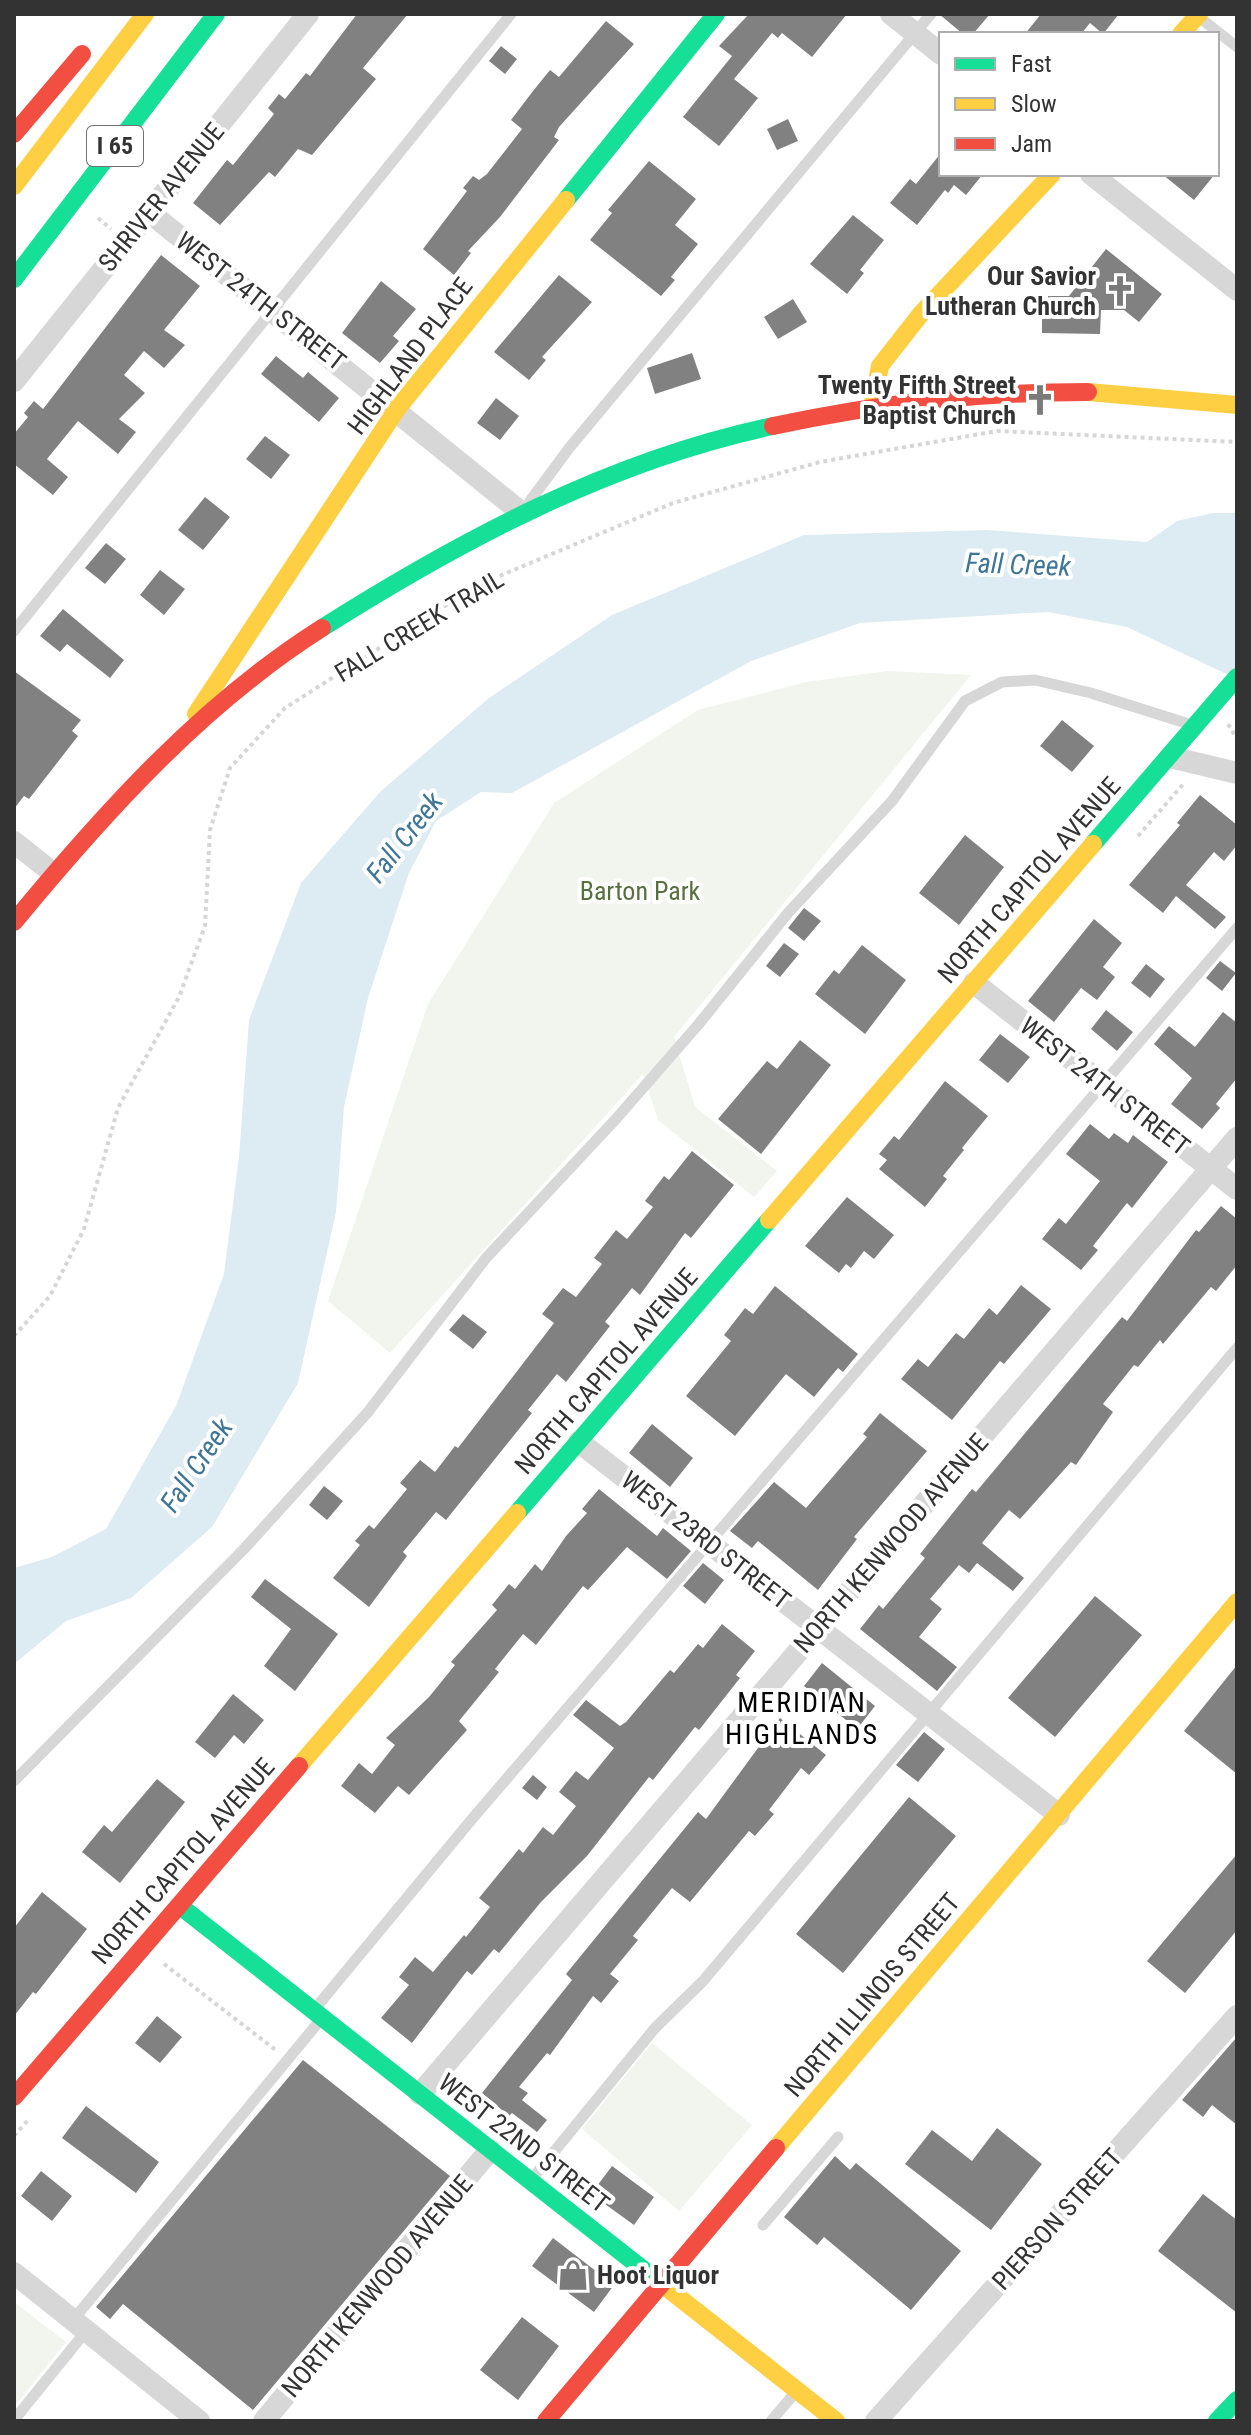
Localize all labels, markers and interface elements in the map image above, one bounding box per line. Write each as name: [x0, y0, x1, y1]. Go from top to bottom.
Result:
legend: [939, 32, 1219, 176]
text: Fast: [1011, 50, 1052, 78]
text: Slow: [1011, 90, 1057, 118]
street label: SHRIVER AVENUE: [92, 117, 230, 277]
road number: I 65: [87, 126, 143, 166]
text: Jam: [1011, 130, 1052, 158]
street label: WEST 24TH STREET: [170, 225, 352, 377]
place label: Our Savior Lutheran Church: [925, 261, 1096, 321]
street label: HIGHLAND PLACE: [341, 272, 479, 440]
church icon: Our Savior Lutheran Church: [1103, 274, 1137, 308]
place label: Twenty Fifth Street Baptist Church: [818, 370, 1016, 430]
church icon: Twenty Fifth Street Baptist Church: [1023, 383, 1057, 417]
water label: Fall Creek: [965, 546, 1072, 583]
street label: FALL CREEK TRAIL: [329, 564, 509, 688]
street label: NORTH CAPITOL AVENUE: [932, 771, 1126, 989]
water label: Fall Creek: [359, 785, 450, 889]
park label: Barton Park: [580, 876, 701, 906]
street label: WEST 24TH STREET: [1014, 1010, 1196, 1162]
street label: NORTH CAPITOL AVENUE: [509, 1262, 703, 1480]
water label: Fall Creek: [153, 1412, 240, 1518]
street label: NORTH KENWOOD AVENUE: [788, 1427, 994, 1659]
street label: WEST 23RD STREET: [616, 1465, 796, 1615]
district label: MERIDIAN HIGHLANDS: [725, 1686, 879, 1751]
street label: NORTH CAPITOL AVENUE: [86, 1752, 280, 1970]
street label: NORTH ILLINOIS STREET: [778, 1887, 966, 2103]
street label: WEST 22ND STREET: [433, 2067, 615, 2219]
street label: PIERSON STREET: [986, 2142, 1128, 2296]
street label: NORTH KENWOOD AVENUE: [275, 2169, 479, 2403]
shop icon: Hoot Liquor: [556, 2258, 590, 2292]
place label: Hoot Liquor: [597, 2260, 719, 2290]

